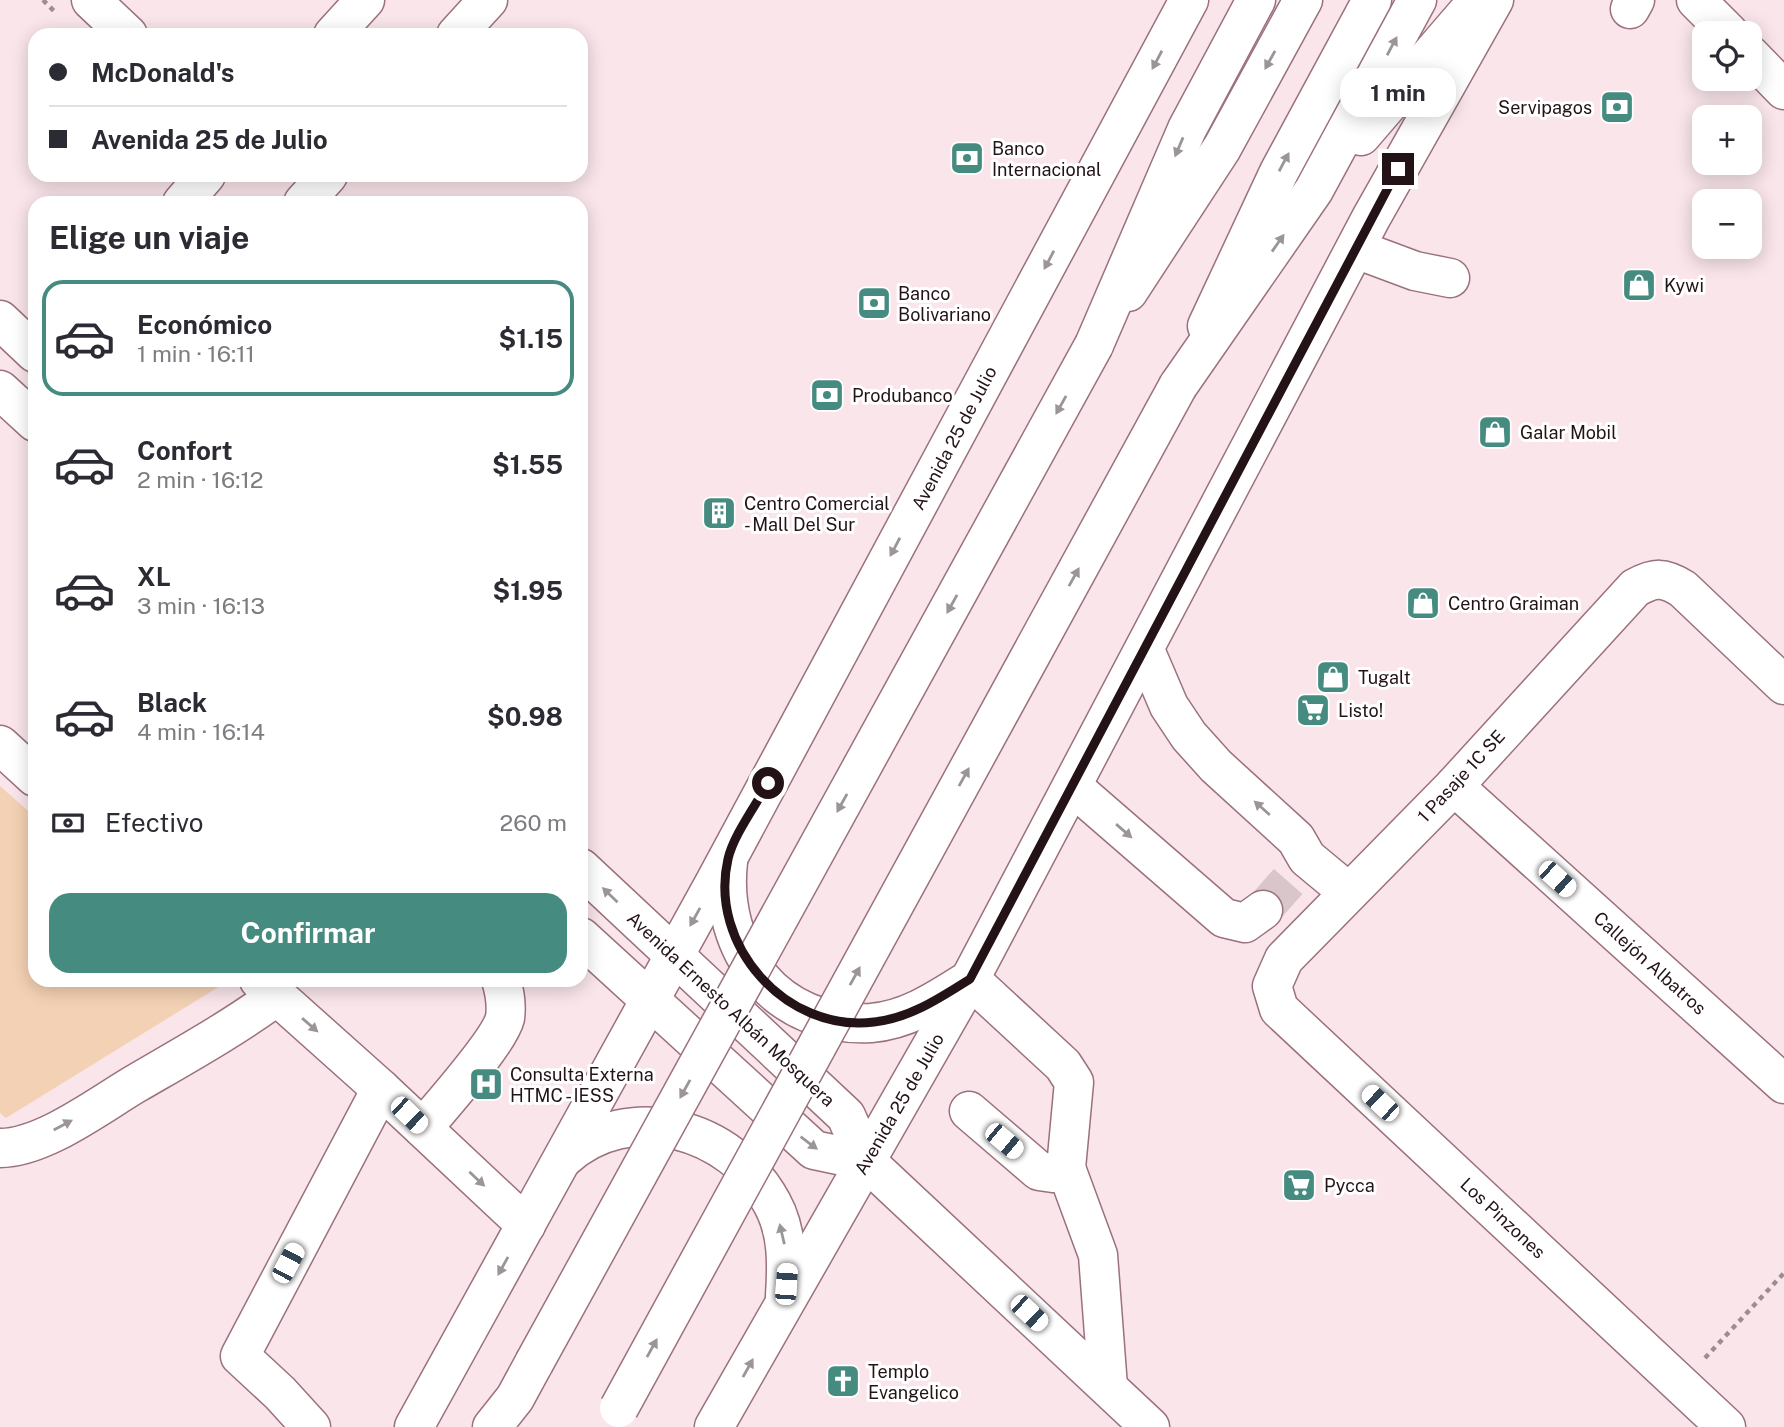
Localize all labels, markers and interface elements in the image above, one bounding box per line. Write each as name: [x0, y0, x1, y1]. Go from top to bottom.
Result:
map controls: [1692, 21, 1762, 259]
button: locate: [1692, 21, 1762, 91]
one-way arrow: [1386, 36, 1397, 56]
one-way arrow: [1151, 50, 1163, 70]
one-way arrow: [1265, 50, 1276, 70]
text: McDonald's: [91, 57, 234, 88]
callout: 1 min: [1340, 68, 1456, 116]
text: 1 min: [1370, 79, 1426, 106]
bank icon: Servipagos: [1598, 88, 1636, 126]
place label: Servipagos: [1498, 97, 1592, 118]
button: +: [1692, 105, 1762, 175]
text: Avenida 25 de Julio: [91, 124, 328, 155]
one-way arrow: [1173, 137, 1185, 157]
place label: Banco Internacional: [992, 138, 1101, 180]
bank icon: Banco Internacional: [948, 139, 986, 177]
one-way arrow: [1278, 152, 1290, 172]
route end: [1382, 153, 1414, 185]
button: −: [1692, 189, 1762, 259]
text: Elige un viaje: [49, 219, 249, 256]
one-way arrow: [1270, 234, 1284, 252]
one-way arrow: [1043, 251, 1055, 270]
shop icon: Kywi: [1620, 266, 1658, 304]
place label: Kywi: [1664, 275, 1704, 296]
place label: Banco Bolivariano: [898, 283, 991, 325]
bank icon: Banco Bolivariano: [855, 284, 893, 322]
icon: car: [53, 307, 116, 370]
text: Económico: [137, 309, 272, 340]
text: $1.15: [498, 323, 563, 354]
text: 1 min · 16:11: [137, 340, 255, 367]
street label: Avenida 25 de Julio: [907, 363, 1001, 513]
bank icon: Produbanco: [808, 376, 846, 414]
place label: Produbanco: [852, 385, 953, 406]
one-way arrow: [1055, 395, 1067, 415]
shop icon: Galar Mobil: [1476, 413, 1514, 451]
place label: Galar Mobil: [1520, 422, 1617, 443]
icon: car: [53, 433, 116, 496]
text: Confort: [137, 435, 233, 466]
text: $1.55: [492, 449, 563, 480]
text: 2 min · 16:12: [137, 466, 264, 493]
place label: Centro Comercial - Mall Del Sur: [744, 493, 890, 535]
building icon: Centro Comercial - Mall Del Sur: [700, 494, 738, 532]
one-way arrow: [889, 537, 901, 557]
icon: car: [53, 559, 116, 622]
text: XL: [137, 561, 171, 592]
one-way arrow: [1067, 567, 1079, 587]
text: $1.95: [492, 575, 563, 606]
shop icon: Centro Graiman: [1404, 584, 1442, 622]
text: 3 min · 16:13: [137, 592, 265, 619]
place label: Centro Graiman: [1448, 593, 1579, 614]
one-way arrow: [946, 594, 957, 614]
shop icon: Tugalt: [1314, 658, 1352, 696]
place label: Tugalt: [1358, 667, 1411, 688]
icon: car: [53, 685, 116, 748]
text: Black: [137, 687, 207, 718]
supermarket icon: Listo!: [1294, 691, 1332, 729]
place label: Listo!: [1338, 700, 1383, 721]
text: $0.98: [487, 701, 563, 732]
text: 4 min · 16:14: [137, 718, 265, 745]
street label: 1 Pasaje 1C SE: [1413, 726, 1509, 826]
route start: [752, 767, 784, 799]
one-way arrow: [958, 767, 970, 787]
one-way arrow: [836, 794, 848, 813]
one-way arrow: [1254, 801, 1271, 817]
icon: cash: [49, 804, 87, 842]
text: Efectivo: [105, 807, 203, 838]
text: 260 m: [500, 809, 567, 836]
one-way arrow: [1115, 823, 1133, 839]
car: [1535, 857, 1580, 901]
one-way arrow: [601, 886, 618, 903]
button: Confirmar: [49, 893, 567, 973]
street label: Avenida Ernesto Albán Mosquera: [623, 907, 839, 1111]
one-way arrow: [689, 907, 701, 926]
street label: Callejón Albatros: [1590, 907, 1710, 1019]
one-way arrow: [849, 967, 861, 986]
one-way arrow: [301, 1017, 318, 1033]
street label: Avenida 25 de Julio: [850, 1030, 948, 1178]
place label: Consulta Externa HTMC - IESS: [510, 1064, 654, 1106]
hospital icon: Consulta Externa HTMC - IESS: [467, 1065, 505, 1103]
one-way arrow: [679, 1079, 691, 1098]
car: [1358, 1081, 1403, 1125]
car: [387, 1093, 432, 1137]
car: [982, 1119, 1027, 1163]
one-way arrow: [54, 1120, 74, 1132]
one-way arrow: [800, 1136, 818, 1151]
supermarket icon: Pycca: [1280, 1166, 1318, 1204]
one-way arrow: [468, 1171, 485, 1187]
street label: Los Pinzones: [1456, 1173, 1550, 1263]
place label: Pycca: [1324, 1175, 1375, 1196]
one-way arrow: [777, 1223, 788, 1245]
car: [269, 1240, 308, 1286]
one-way arrow: [497, 1256, 509, 1276]
car: [775, 1262, 798, 1306]
car: [1007, 1291, 1052, 1335]
one-way arrow: [646, 1338, 658, 1358]
one-way arrow: [742, 1358, 754, 1377]
place label: Templo Evangelico: [868, 1361, 959, 1403]
church icon: Templo Evangelico: [824, 1362, 862, 1400]

